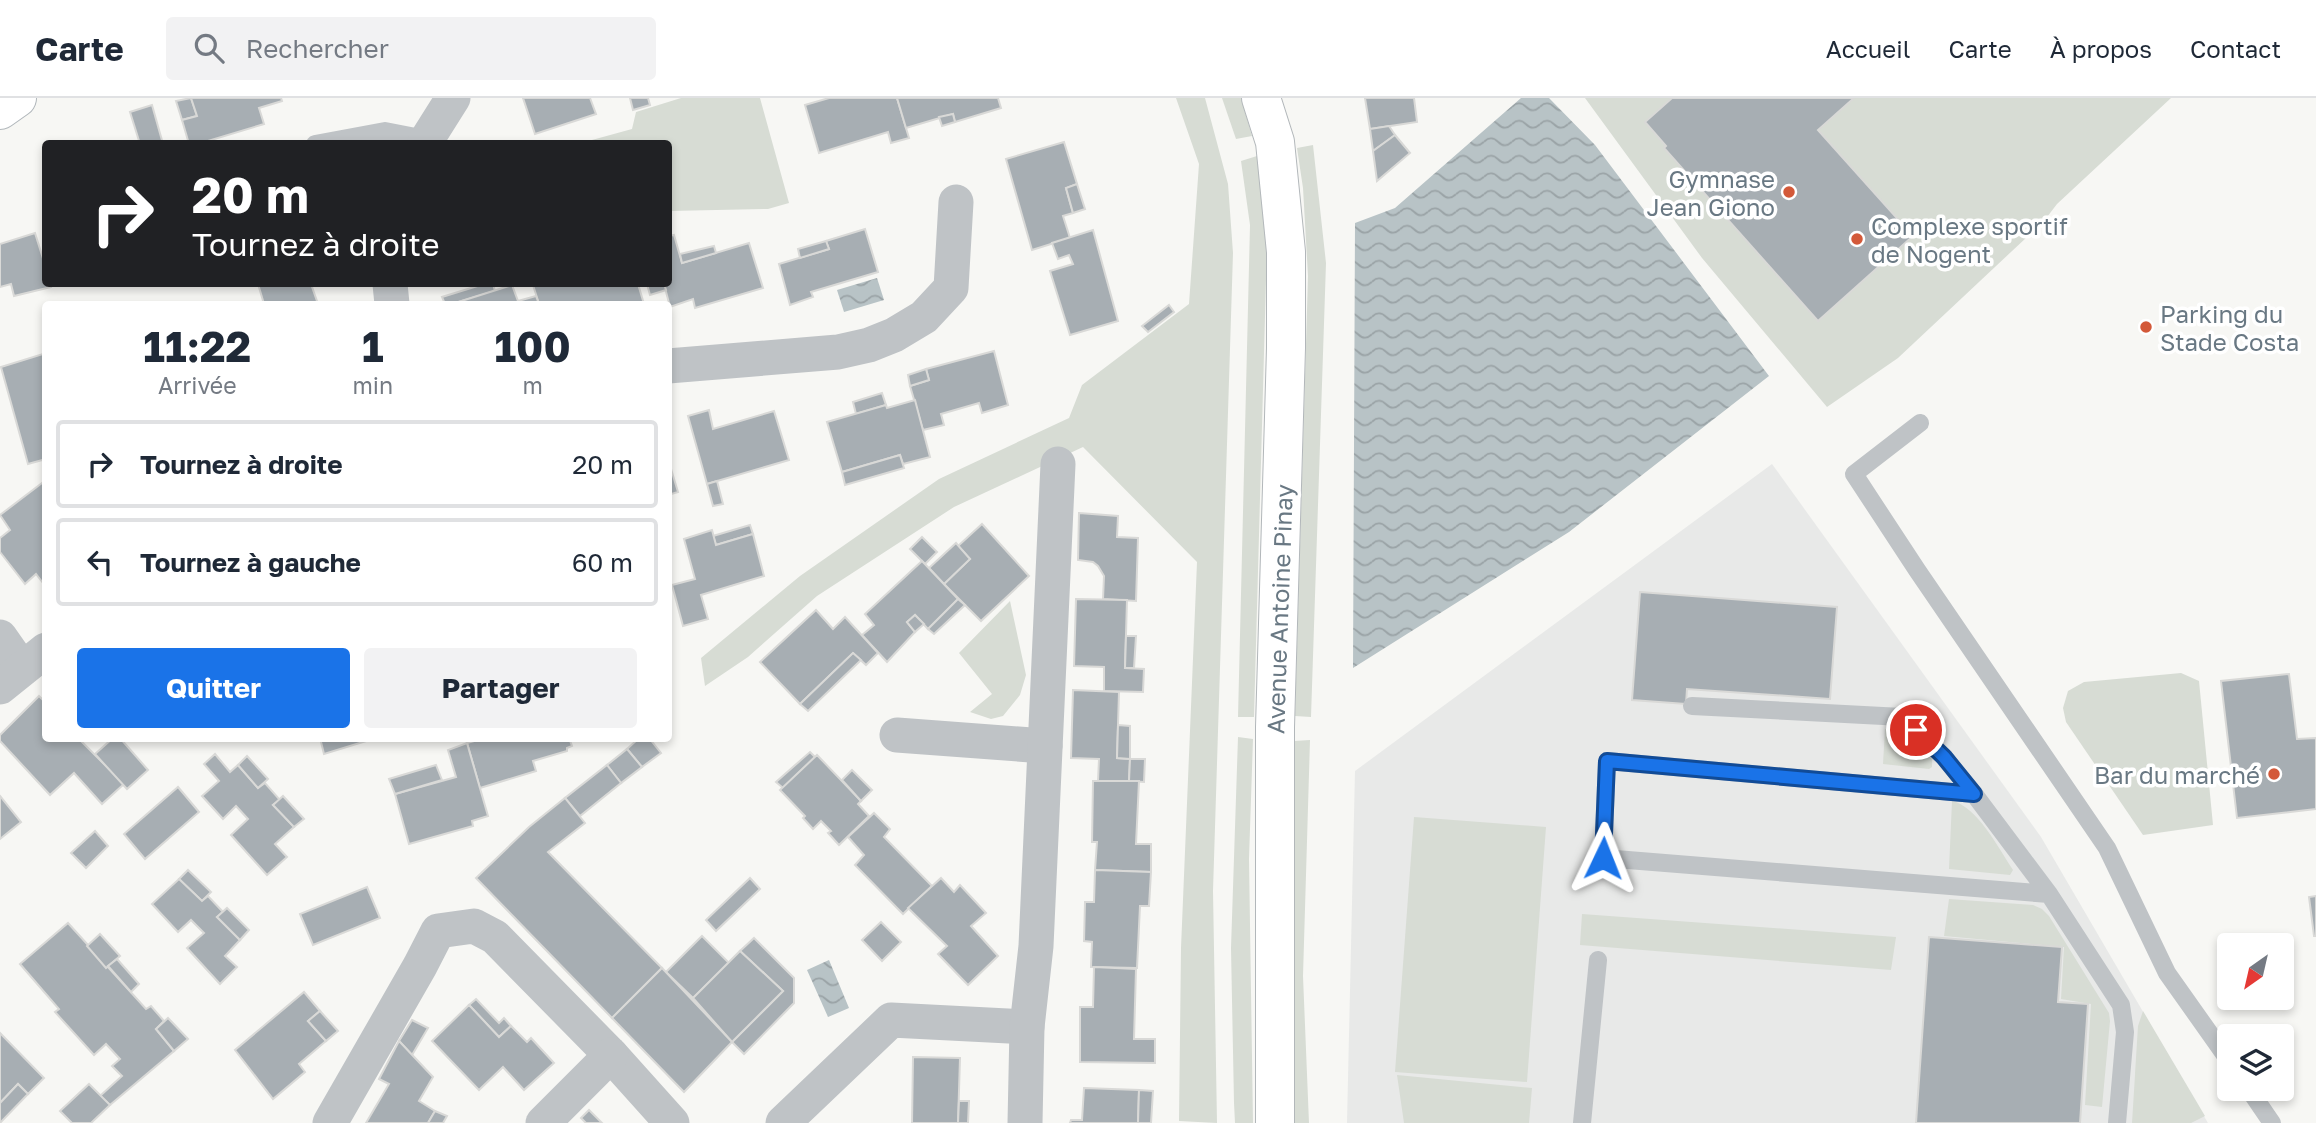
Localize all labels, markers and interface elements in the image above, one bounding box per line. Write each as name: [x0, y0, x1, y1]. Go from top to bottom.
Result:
search box: [166, 17, 656, 80]
text: Carte: [35, 29, 124, 68]
icon: search: [190, 29, 228, 67]
text: Rechercher: [246, 33, 389, 64]
text: Accueil: [1826, 34, 1910, 63]
text: Carte: [1948, 34, 2012, 63]
text: À propos: [2050, 34, 2152, 63]
text: Contact: [2190, 34, 2281, 63]
place label: Gymnase Jean Giono: [1647, 164, 1775, 221]
text: 20 m: [192, 165, 309, 224]
icon: right: [77, 168, 168, 259]
marker: Gymnase Jean Giono: [1781, 184, 1797, 200]
place label: Complexe sportif de Nogent: [1871, 211, 2068, 268]
text: Tournez à droite: [192, 225, 440, 263]
marker: Complexe sportif de Nogent: [1849, 231, 1865, 247]
place label: Parking du Stade Costa: [2160, 299, 2299, 356]
marker: Parking du Stade Costa: [2138, 319, 2154, 335]
text: 11:22: [143, 321, 251, 371]
text: 1: [362, 321, 384, 371]
text: 100: [494, 321, 571, 371]
text: Arrivée: [158, 371, 237, 399]
text: min: [353, 371, 393, 399]
text: m: [522, 371, 543, 399]
icon: right: [81, 445, 119, 483]
text: Tournez à droite: [140, 449, 343, 480]
text: 20 m: [572, 449, 633, 480]
street label: Avenue Antoine Pinay: [1260, 484, 1298, 734]
icon: left: [81, 543, 119, 581]
text: Tournez à gauche: [140, 547, 361, 578]
text: 60 m: [572, 547, 633, 578]
button: Quitter: [77, 648, 350, 728]
button: Partager: [364, 648, 637, 728]
pin: [1886, 700, 1946, 760]
icon: arrive: [1897, 711, 1935, 749]
place label: Bar du marché: [2094, 760, 2260, 789]
marker: Bar du marché: [2266, 766, 2282, 782]
position arrow: [1566, 821, 1640, 895]
north arrow: [2217, 933, 2294, 1010]
map controls: [2217, 933, 2294, 1101]
button: layers: [2217, 1024, 2294, 1101]

